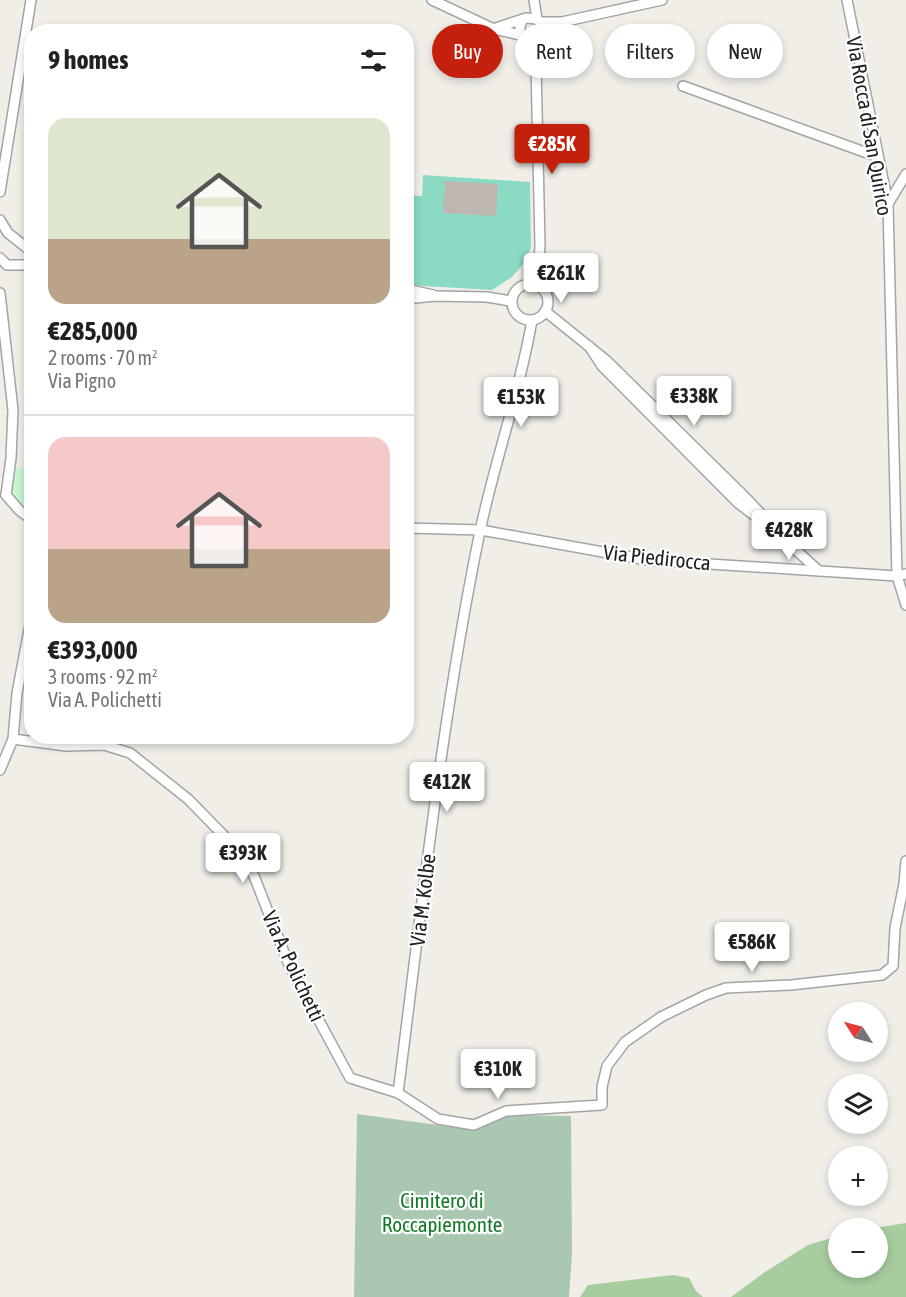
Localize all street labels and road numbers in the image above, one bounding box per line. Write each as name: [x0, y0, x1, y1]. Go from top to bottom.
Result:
street label: Via Rocca di San Quirico: [842, 35, 898, 217]
street label: Via Piedirocca: [602, 539, 712, 575]
street label: Via M. Kolbe: [404, 852, 440, 948]
street label: Via A. Polichetti: [258, 907, 330, 1025]

